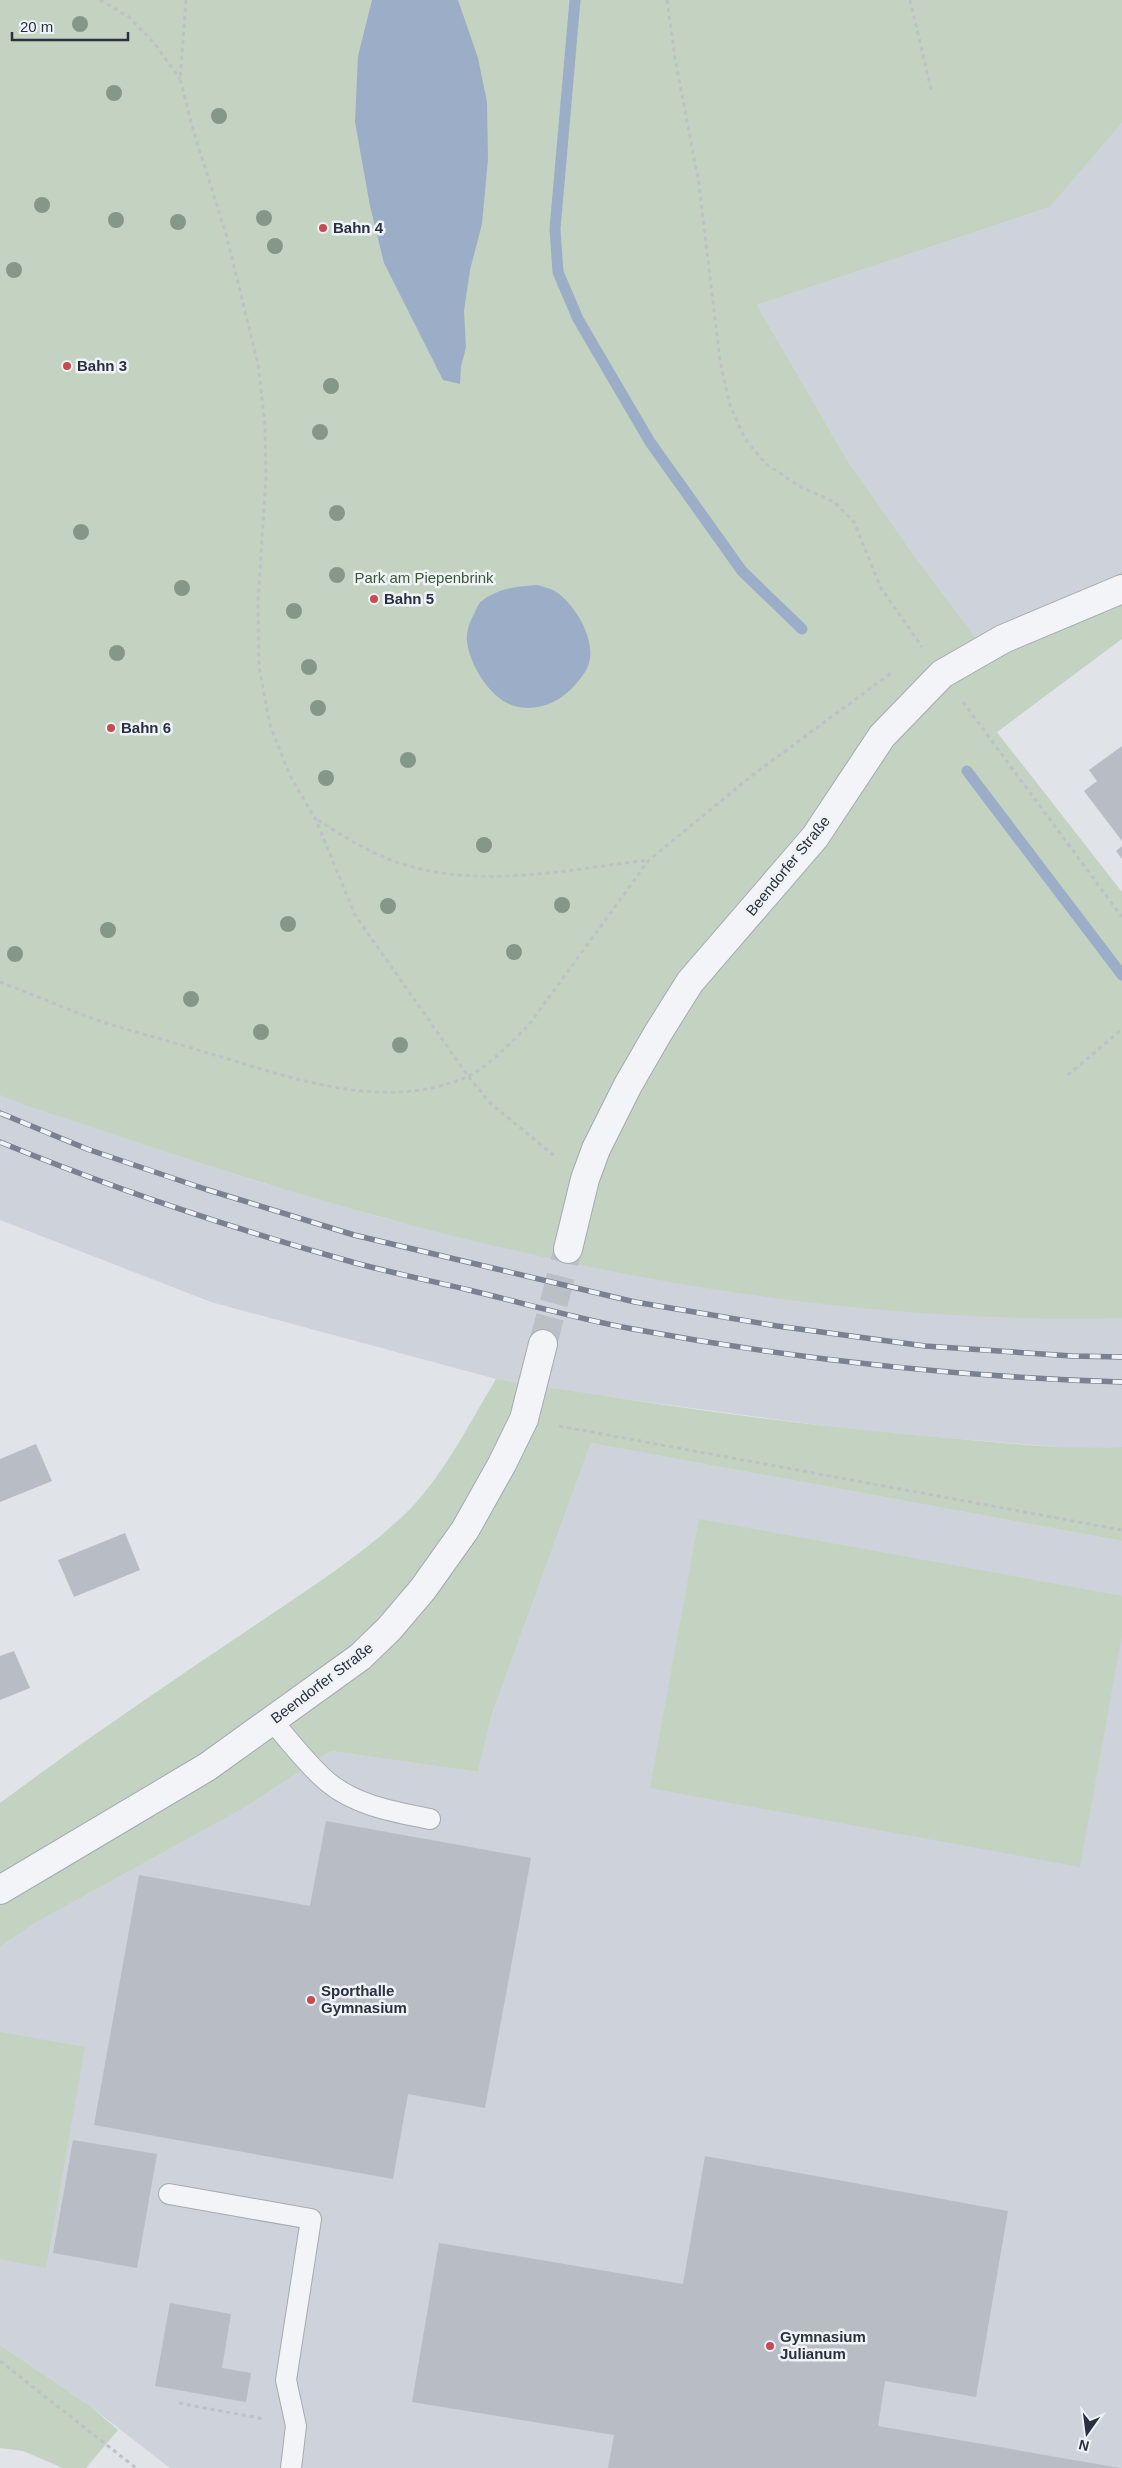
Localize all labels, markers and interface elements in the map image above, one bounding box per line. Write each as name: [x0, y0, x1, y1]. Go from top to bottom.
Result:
scale bar: [12, 10, 129, 42]
text: 20 m: [20, 18, 53, 35]
place label: Bahn 4: [333, 219, 384, 236]
marker: Bahn 4: [317, 222, 329, 234]
place label: Bahn 3: [77, 357, 127, 374]
marker: Bahn 3: [61, 360, 73, 372]
park label: Park am Piepenbrink: [354, 569, 494, 586]
place label: Bahn 5: [384, 590, 434, 607]
marker: Bahn 5: [368, 593, 380, 605]
place label: Bahn 6: [121, 719, 171, 736]
marker: Bahn 6: [105, 722, 117, 734]
street label: Beendorfer Straße: [742, 812, 833, 919]
street label: Beendorfer Straße: [267, 1639, 376, 1727]
place label: Sporthalle Gymnasium: [321, 1982, 407, 2016]
marker: Sporthalle Gymnasium: [305, 1994, 317, 2006]
place label: Gymnasium Julianum: [780, 2328, 866, 2362]
marker: Gymnasium Julianum: [764, 2340, 776, 2352]
north arrow: [1062, 2408, 1112, 2458]
text: N: [1077, 2437, 1091, 2455]

